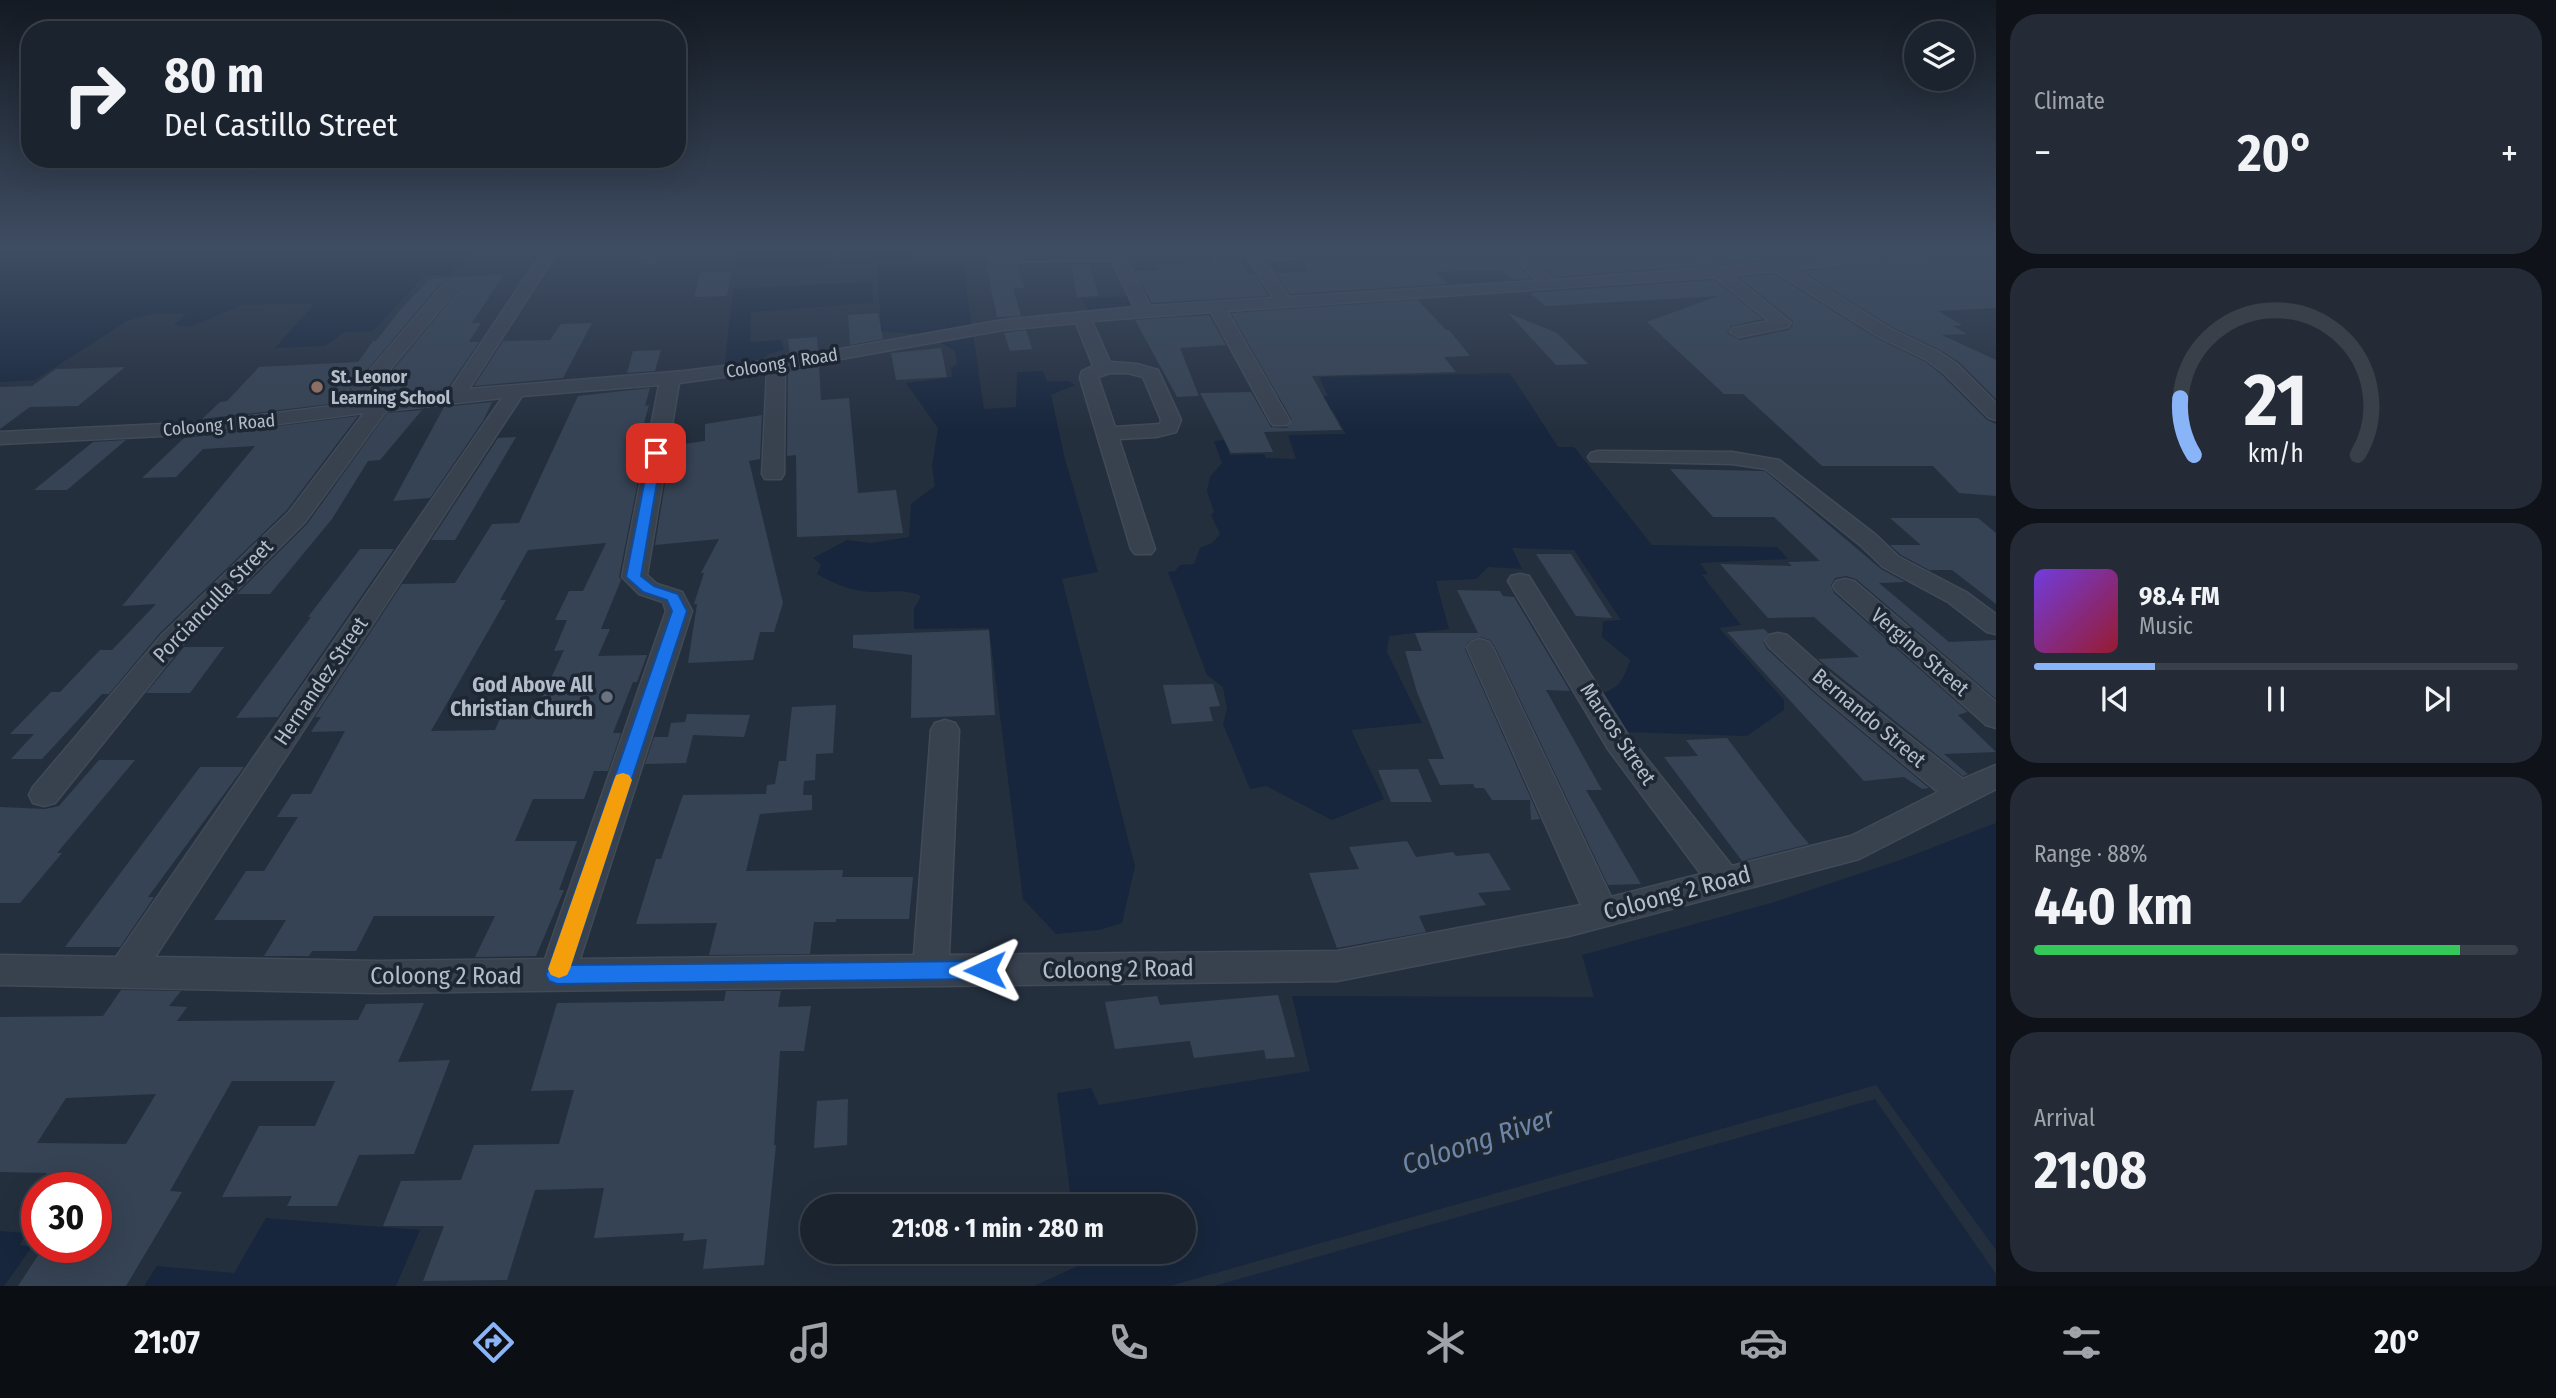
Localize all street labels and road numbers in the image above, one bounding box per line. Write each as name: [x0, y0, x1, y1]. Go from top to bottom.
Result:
street label: Coloong 1 Road: [725, 343, 839, 383]
street label: Coloong 1 Road: [162, 409, 276, 441]
street label: Porcianculla Street: [148, 534, 279, 668]
street label: Vergino Street: [1866, 602, 1974, 702]
street label: Hernandez Street: [269, 612, 374, 750]
street label: Bernando Street: [1807, 663, 1931, 773]
street label: Marcos Street: [1574, 678, 1662, 790]
street label: Coloong 2 Road: [1600, 860, 1754, 926]
street label: Coloong 2 Road: [1042, 954, 1194, 984]
street label: Coloong 2 Road: [370, 962, 522, 990]

